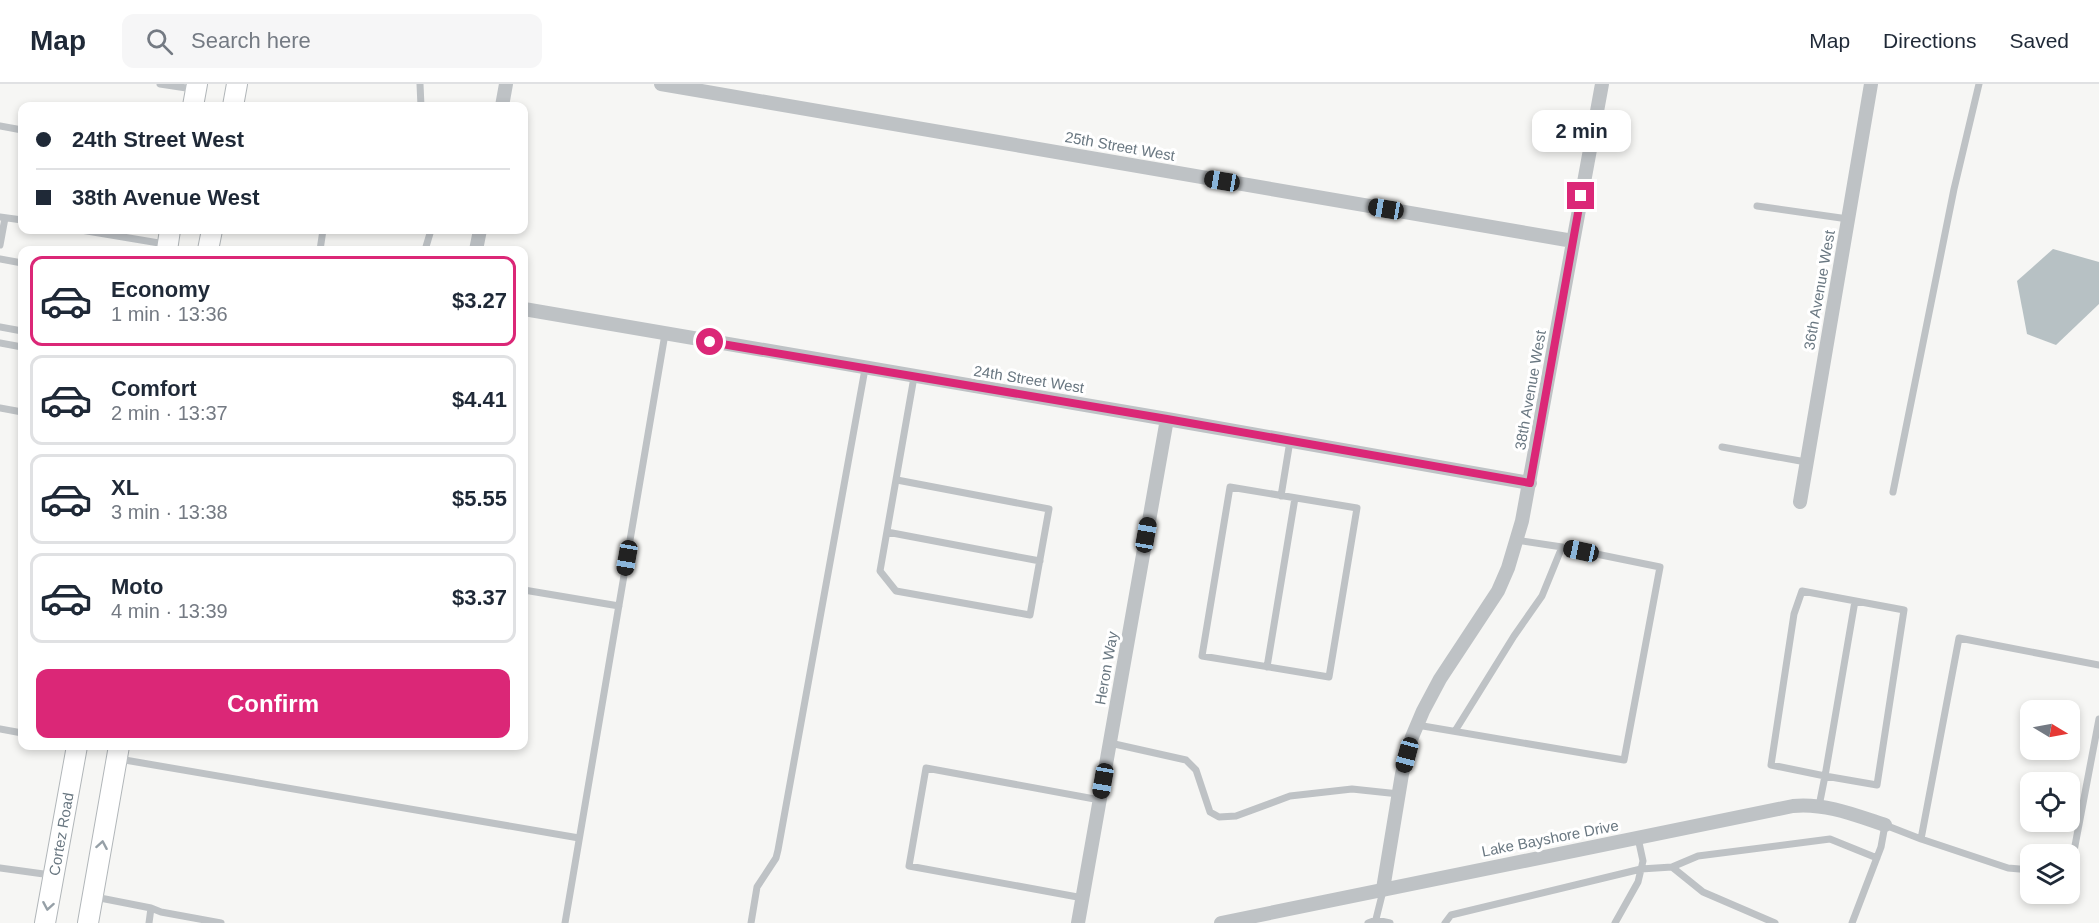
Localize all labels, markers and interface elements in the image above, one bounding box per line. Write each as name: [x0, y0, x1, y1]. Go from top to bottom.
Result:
search box: [122, 14, 542, 68]
text: Map: [30, 25, 86, 56]
icon: search: [143, 25, 176, 58]
text: Search here: [191, 28, 311, 53]
text: Map: [1809, 29, 1850, 52]
text: Directions: [1883, 29, 1976, 52]
text: Saved: [2009, 29, 2069, 52]
callout: 2 min: [1532, 109, 1630, 151]
text: 2 min: [1555, 120, 1608, 142]
text: 24th Street West: [72, 127, 244, 152]
street label: 25th Street West: [1064, 128, 1177, 164]
car: [1203, 169, 1241, 193]
route end: [1567, 182, 1594, 209]
text: 38th Avenue West: [72, 185, 259, 210]
car: [1367, 197, 1405, 221]
street label: 36th Avenue West: [1800, 228, 1838, 351]
icon: car: [39, 274, 93, 328]
text: Economy: [111, 277, 210, 302]
text: $3.27: [452, 288, 507, 313]
text: 1 min · 13:36: [111, 303, 228, 325]
route start: [696, 328, 723, 355]
street label: 38th Avenue West: [1511, 328, 1549, 451]
street label: 24th Street West: [973, 362, 1086, 396]
icon: car: [39, 373, 93, 427]
text: Comfort: [111, 376, 197, 401]
text: $4.41: [452, 387, 507, 412]
text: 2 min · 13:37: [111, 402, 228, 424]
icon: car: [39, 472, 93, 526]
text: XL: [111, 475, 139, 500]
text: $5.55: [452, 486, 507, 511]
text: 3 min · 13:38: [111, 501, 228, 523]
car: [1134, 516, 1158, 554]
car: [1562, 538, 1600, 564]
car: [615, 539, 639, 577]
icon: car: [39, 571, 93, 625]
text: Moto: [111, 574, 164, 599]
text: $3.37: [452, 585, 507, 610]
text: 4 min · 13:39: [111, 600, 228, 622]
street label: Heron Way: [1091, 629, 1121, 706]
button: Confirm: [36, 669, 510, 738]
north arrow: [2020, 700, 2080, 760]
map controls: [2020, 700, 2080, 904]
car: [1394, 735, 1420, 775]
car: [1091, 762, 1115, 800]
button: locate: [2020, 772, 2080, 832]
street label: Cortez Road: [45, 791, 77, 877]
street label: Lake Bayshore Drive: [1480, 816, 1620, 860]
one-way arrow: [95, 840, 107, 849]
button: layers: [2020, 844, 2080, 904]
one-way arrow: [42, 901, 55, 911]

